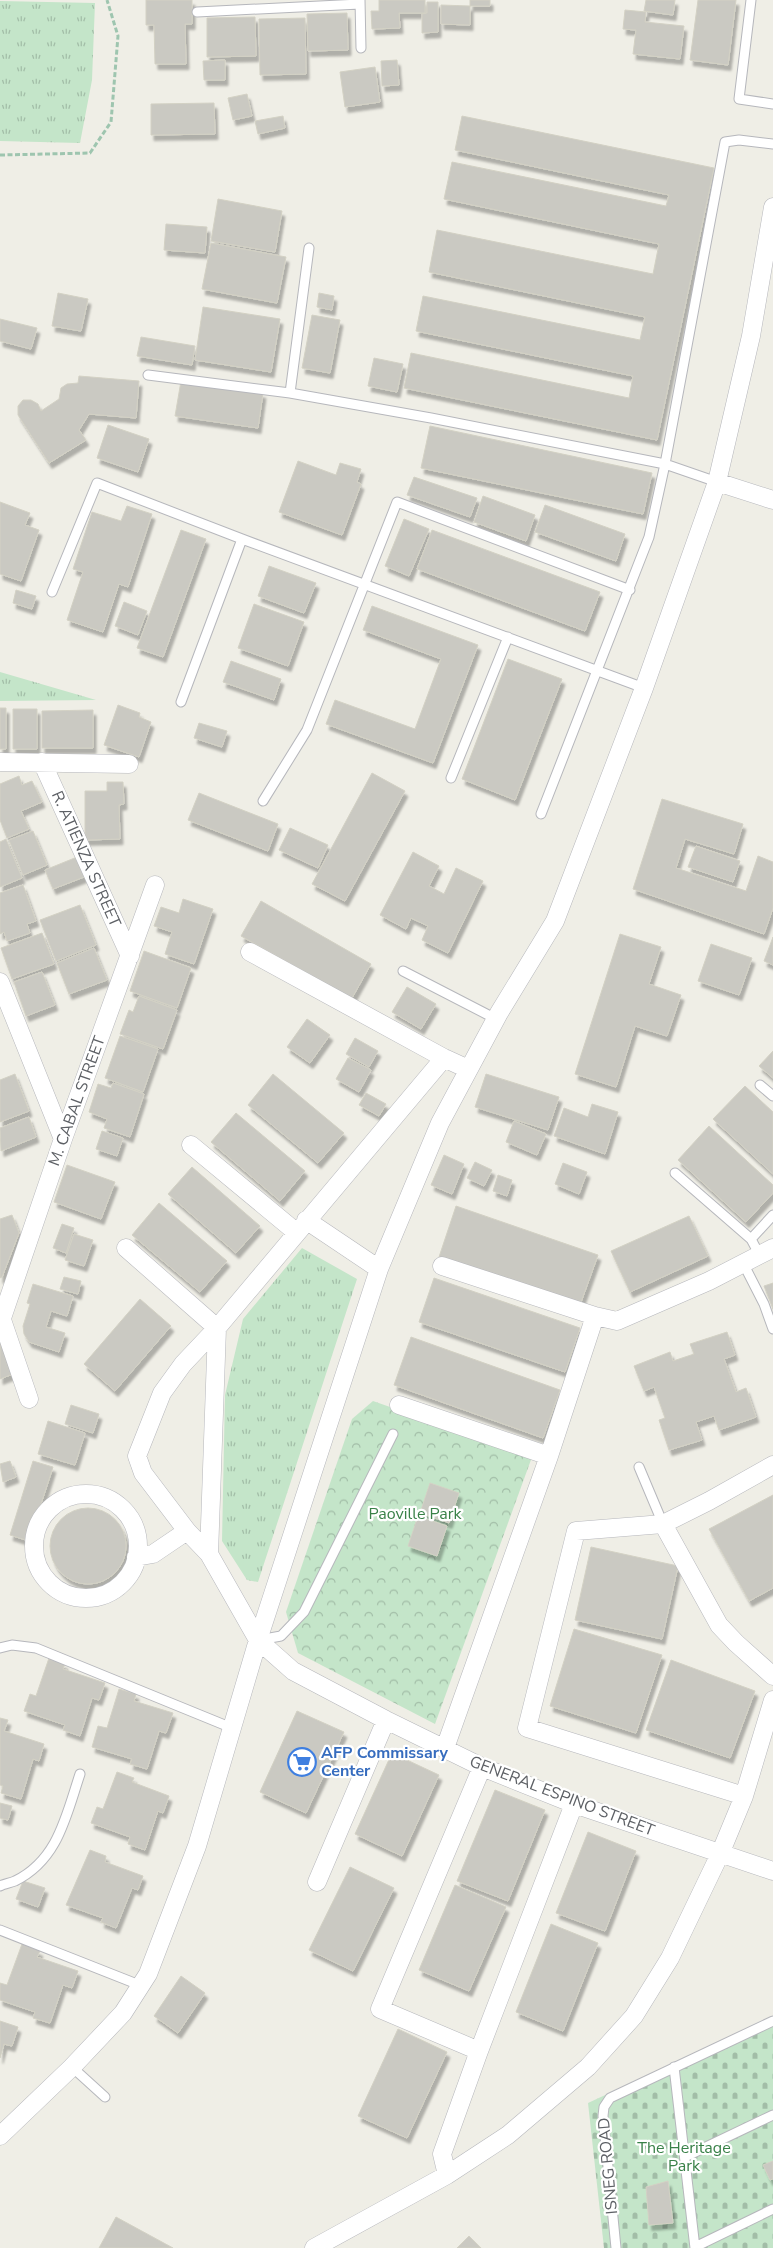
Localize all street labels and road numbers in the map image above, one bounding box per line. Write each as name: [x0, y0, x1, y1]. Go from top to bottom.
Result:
street label: R. ATIENZA STREET: [46, 787, 126, 931]
street label: M. CABAL STREET: [43, 1033, 111, 1169]
street label: GENERAL ESPINO STREET: [466, 1751, 658, 1842]
street label: ISNEG ROAD: [593, 2117, 623, 2215]

